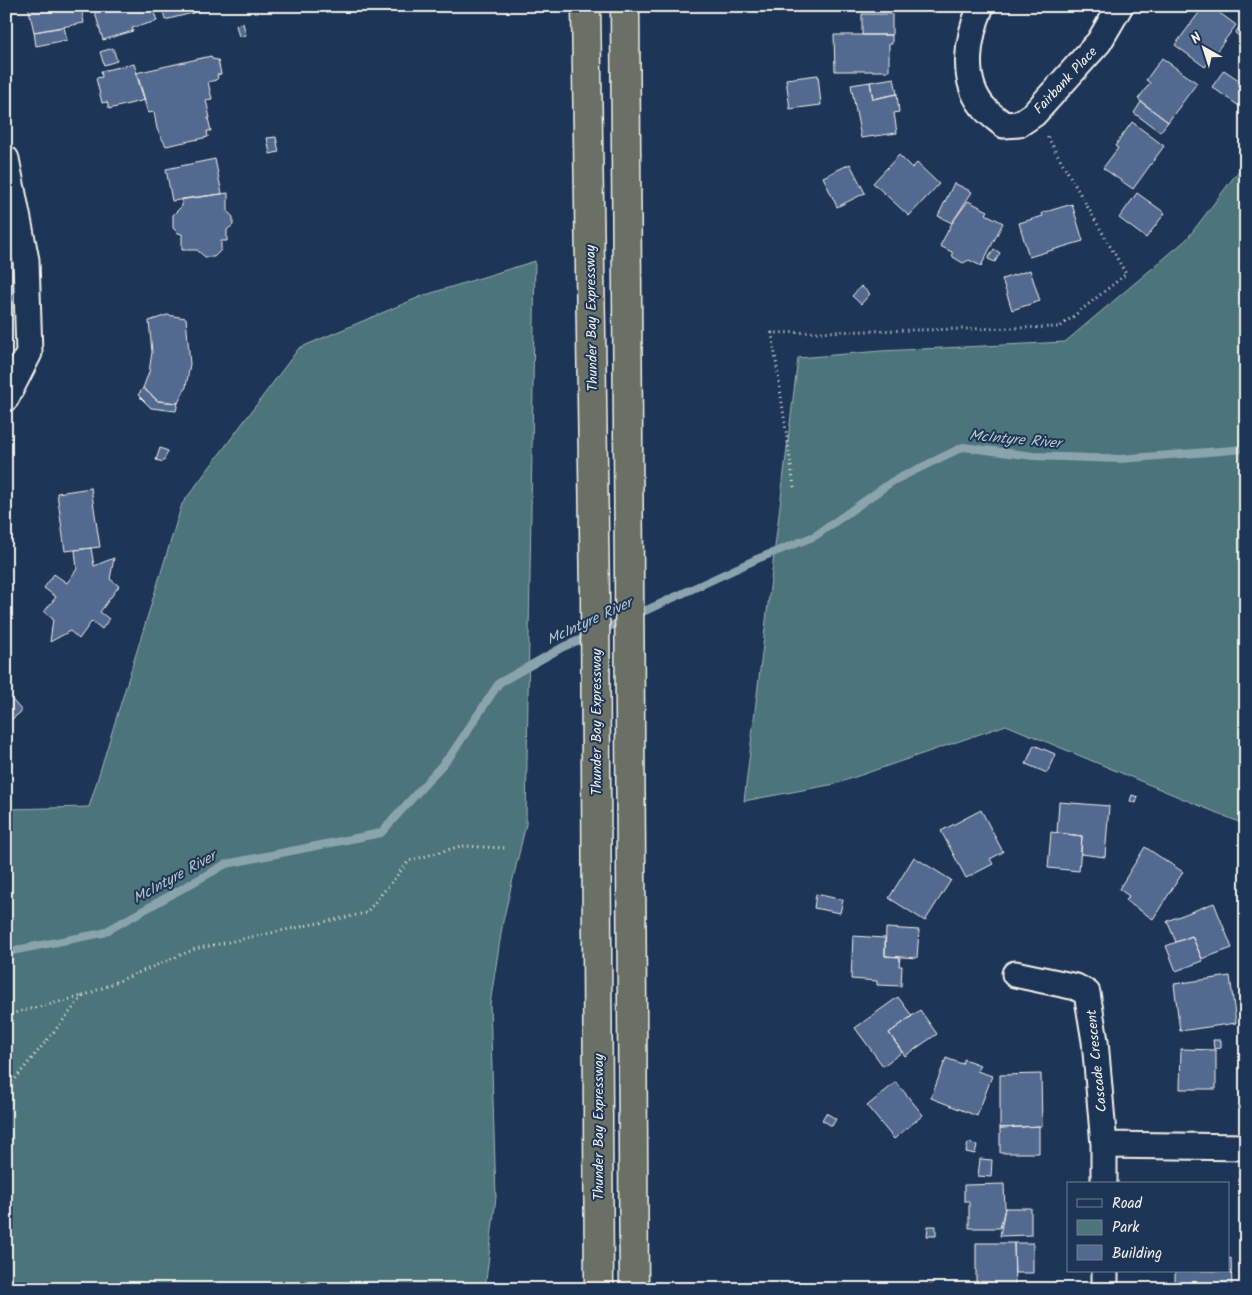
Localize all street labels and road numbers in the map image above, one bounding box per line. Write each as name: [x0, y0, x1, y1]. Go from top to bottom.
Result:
street label: Fairbank Place: [1029, 41, 1103, 119]
street label: Thunder Bay Expressway: [580, 244, 604, 391]
street label: Thunder Bay Expressway: [586, 648, 608, 795]
street label: Cascade Crescent: [1081, 1008, 1113, 1113]
street label: Thunder Bay Expressway: [588, 1053, 610, 1200]

